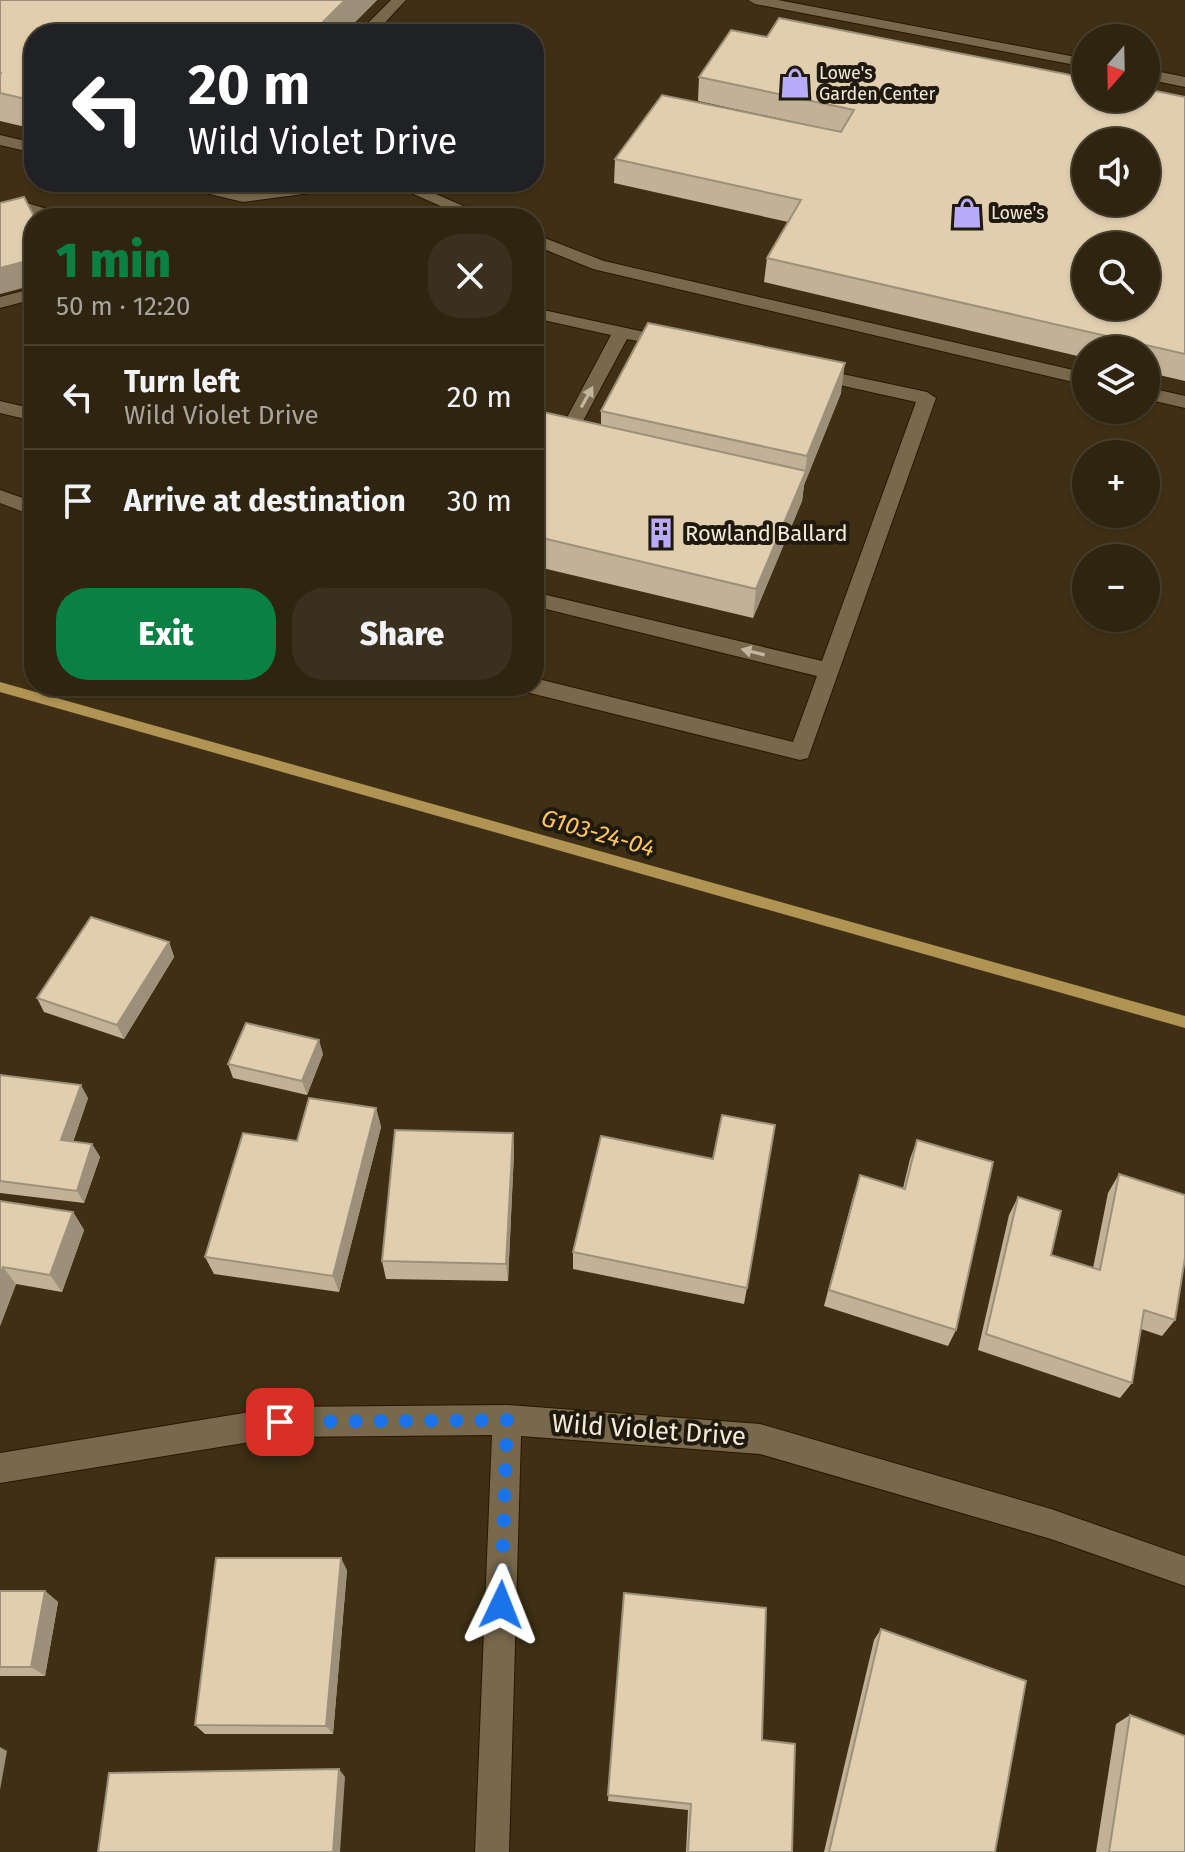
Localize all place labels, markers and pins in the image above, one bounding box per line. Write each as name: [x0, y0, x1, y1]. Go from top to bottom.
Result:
place label: Lowe's Garden Center: [819, 62, 936, 105]
shop icon: Lowe's Garden Center: [778, 66, 812, 100]
shop icon: Lowe's: [950, 196, 984, 230]
place label: Lowe's: [991, 202, 1045, 224]
building icon: Rowland Ballard: [644, 516, 678, 550]
place label: Rowland Ballard: [685, 520, 848, 547]
pin: [246, 1388, 314, 1456]

